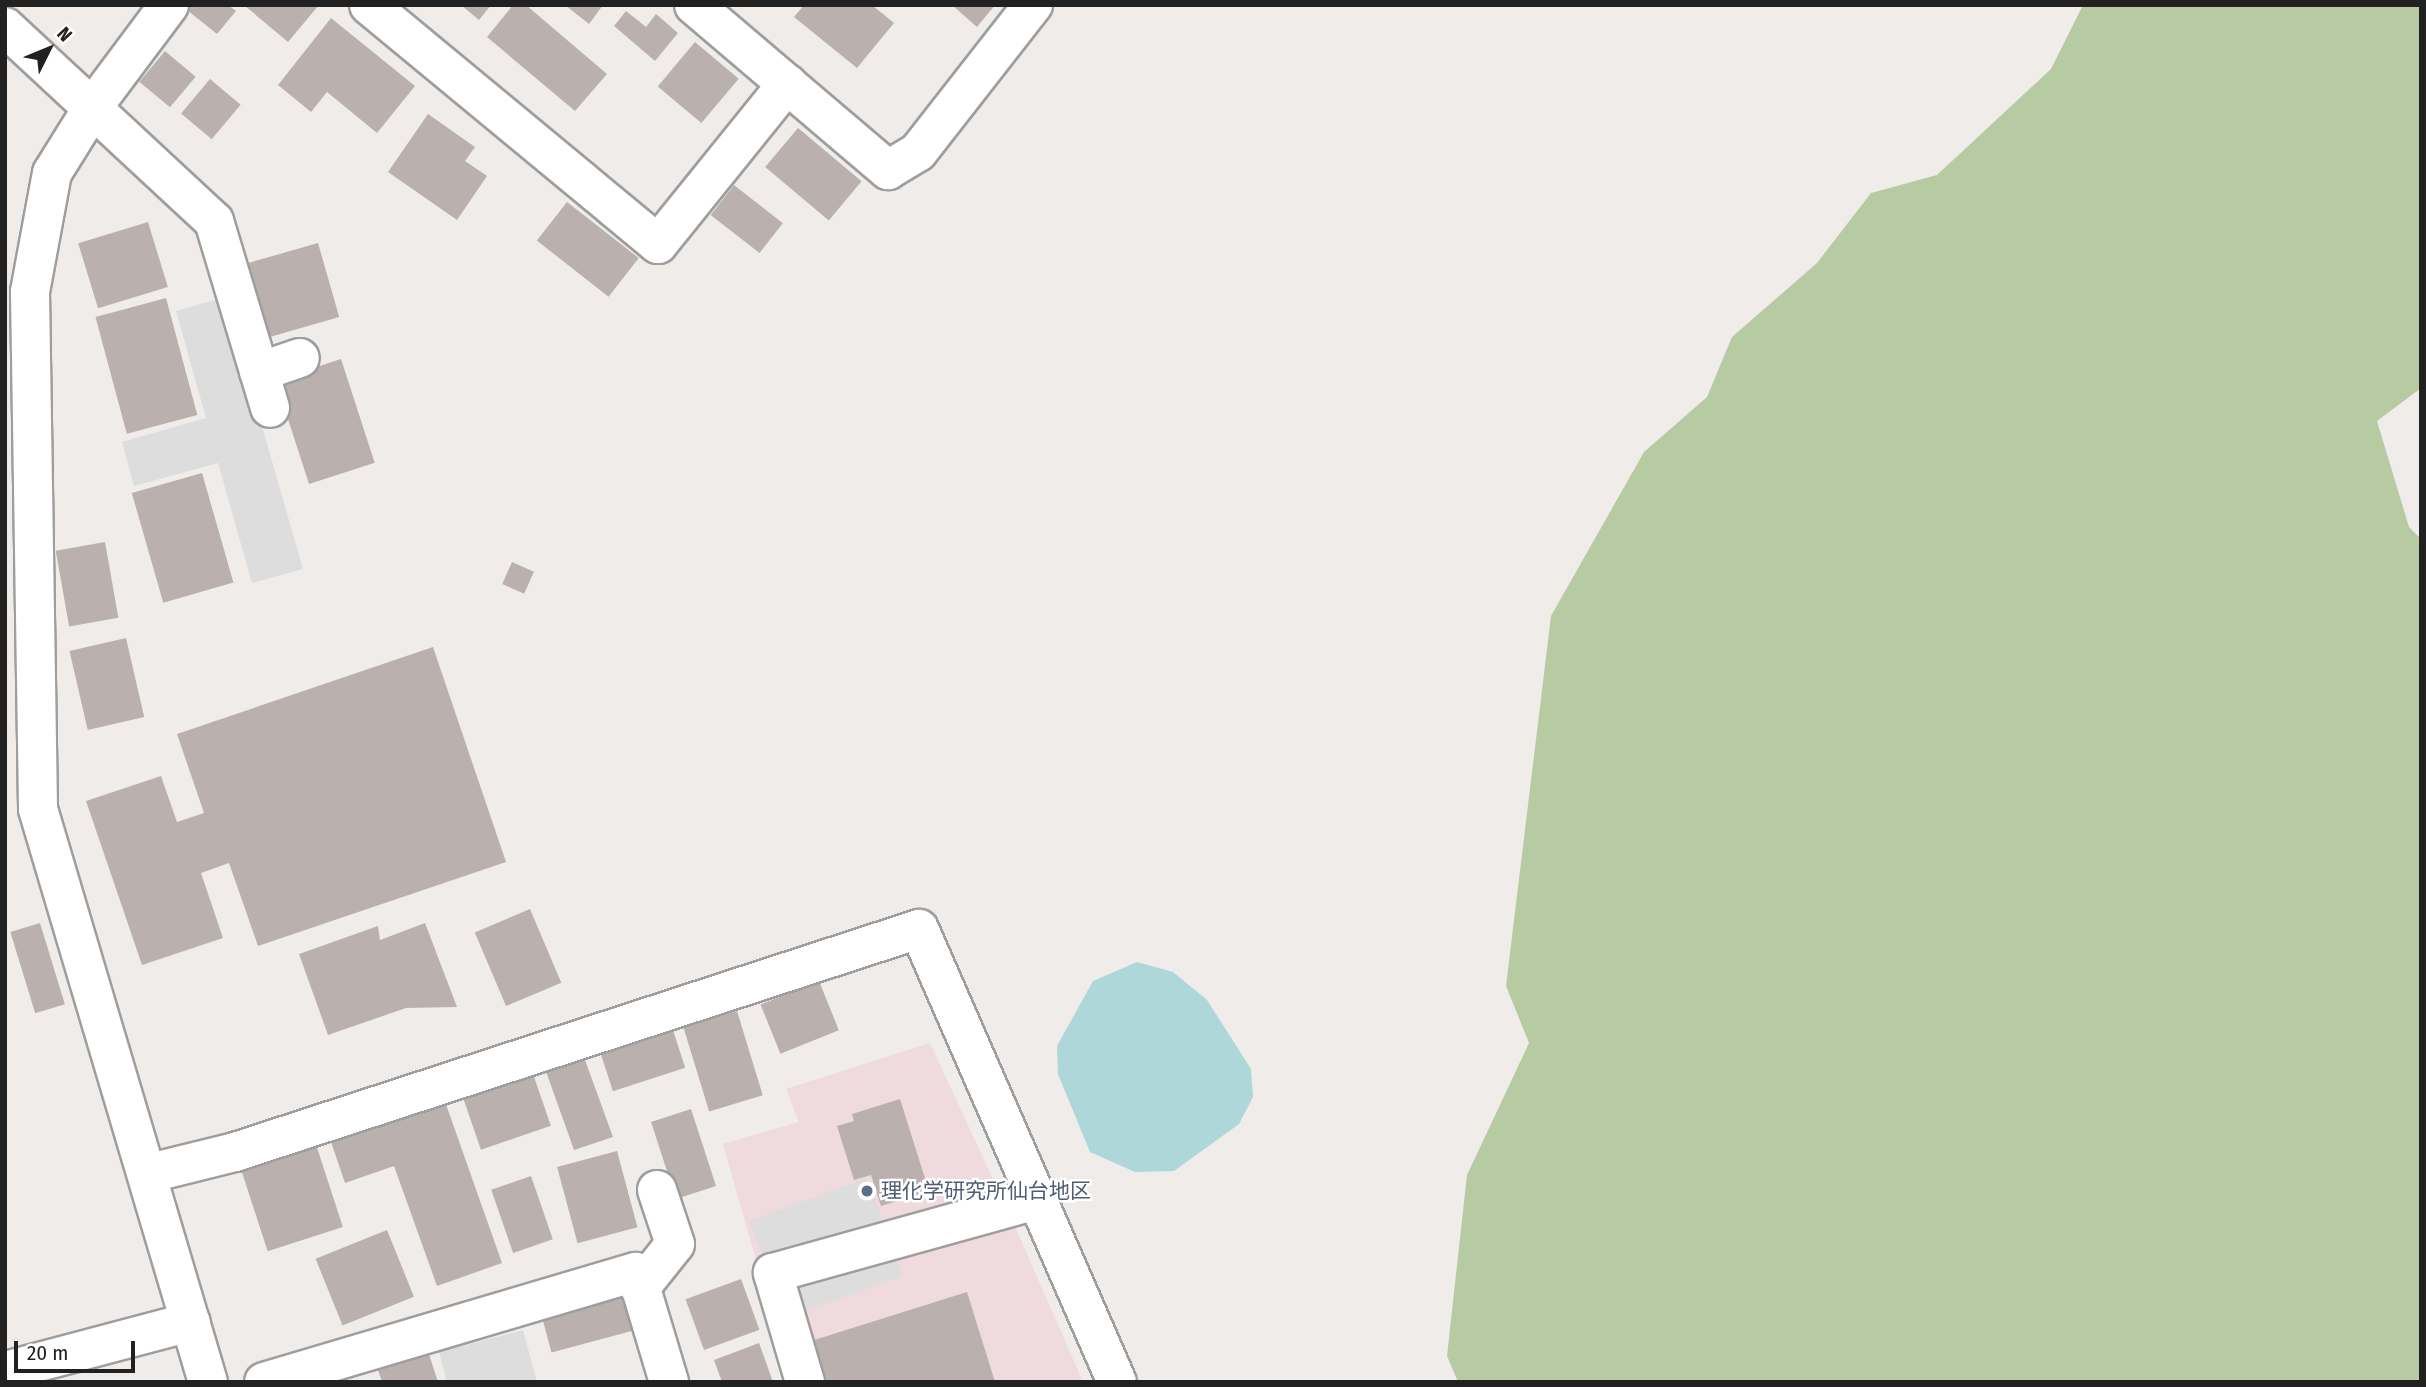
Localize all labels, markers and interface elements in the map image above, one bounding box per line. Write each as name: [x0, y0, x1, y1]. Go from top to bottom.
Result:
north arrow: [14, 14, 84, 84]
text: N: [52, 22, 77, 46]
place label: 理化学研究所仙台地区: [881, 1178, 1091, 1204]
marker: 理化学研究所仙台地区: [859, 1183, 875, 1199]
scale bar: [18, 1328, 138, 1372]
text: 20 m: [27, 1340, 68, 1366]

